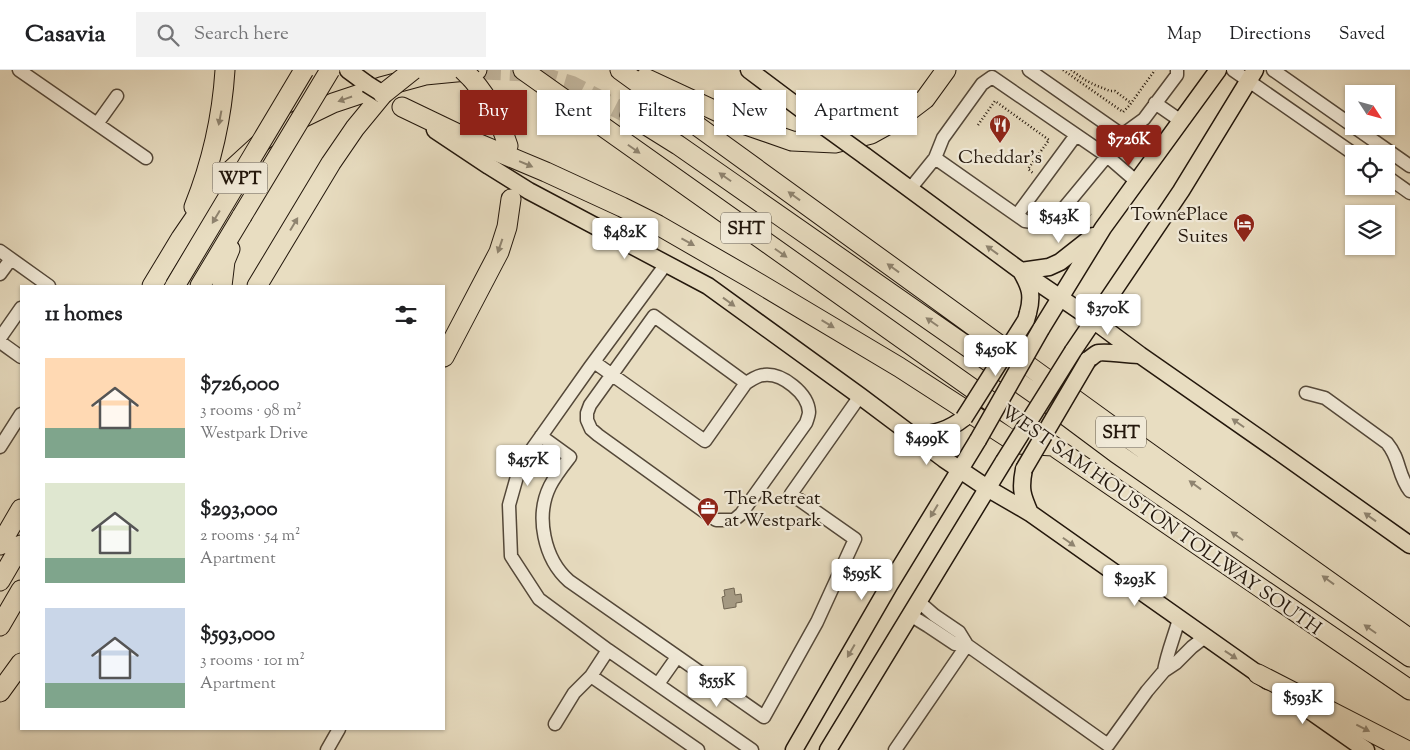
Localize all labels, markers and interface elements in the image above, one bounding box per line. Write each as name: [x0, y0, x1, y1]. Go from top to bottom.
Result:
search box: [136, 12, 486, 57]
text: Casavia: [25, 18, 106, 52]
icon: search: [154, 21, 182, 49]
text: Search here: [194, 21, 289, 48]
text: Map: [1167, 22, 1202, 48]
text: Directions: [1230, 22, 1311, 48]
text: Saved: [1339, 22, 1385, 48]
north arrow: [1345, 85, 1395, 135]
map controls: [1345, 85, 1395, 255]
chip: Buy: [460, 90, 527, 135]
chip: Rent: [537, 90, 610, 135]
chip: Filters: [620, 90, 704, 135]
chip: New: [714, 90, 786, 135]
chip: Apartment: [796, 90, 917, 135]
one-way arrow: [337, 96, 352, 103]
one-way arrow: [215, 111, 223, 127]
restaurant icon: Cheddar's: [988, 113, 1012, 144]
pin: $726K: [1094, 124, 1164, 167]
text: $726K: [1107, 129, 1151, 152]
one-way arrow: [628, 144, 641, 154]
place label: Cheddar's: [958, 145, 1042, 172]
button: locate: [1345, 145, 1395, 195]
one-way arrow: [519, 160, 533, 168]
road number: WPT: [212, 162, 268, 194]
one-way arrow: [718, 172, 732, 182]
one-way arrow: [787, 191, 801, 201]
pin: $543K: [1024, 202, 1094, 244]
place label: TownePlace Suites: [1130, 202, 1228, 251]
button: layers: [1345, 205, 1395, 255]
text: $543K: [1039, 206, 1079, 229]
one-way arrow: [212, 211, 221, 224]
road number: SHT: [721, 212, 771, 244]
hotel icon: TownePlace Suites: [1232, 212, 1256, 243]
one-way arrow: [289, 217, 299, 230]
pin: $482K: [590, 218, 660, 260]
text: $482K: [603, 222, 647, 245]
one-way arrow: [681, 237, 694, 246]
one-way arrow: [496, 239, 504, 254]
one-way arrow: [985, 245, 999, 255]
one-way arrow: [774, 248, 788, 258]
one-way arrow: [887, 262, 900, 273]
pin: $370K: [1073, 294, 1143, 336]
one-way arrow: [722, 296, 735, 307]
text: $370K: [1087, 298, 1129, 321]
text: 11 homes: [45, 300, 123, 330]
icon: filters: [392, 301, 420, 329]
one-way arrow: [925, 317, 939, 327]
one-way arrow: [821, 320, 834, 329]
pin: $450K: [961, 334, 1031, 377]
text: $450K: [975, 339, 1017, 362]
text: $726,000: [200, 370, 279, 400]
icon: home: [85, 378, 145, 438]
street label: WEST SAM HOUSTON TOLLWAY SOUTH: [995, 399, 1326, 643]
text: 3 rooms · 98 m²: [200, 400, 302, 423]
road number: SHT: [1096, 417, 1146, 448]
one-way arrow: [1231, 418, 1244, 428]
text: Westpark Drive: [200, 423, 308, 446]
pin: $499K: [892, 424, 962, 466]
text: $499K: [905, 428, 949, 451]
pin: $457K: [493, 444, 563, 487]
text: $457K: [507, 449, 549, 472]
one-way arrow: [1189, 480, 1202, 490]
place label: The Retreat at Westpark: [724, 486, 822, 535]
text: $293,000: [200, 495, 278, 525]
office icon: The Retreat at Westpark: [696, 496, 720, 527]
icon: home: [85, 503, 145, 563]
one-way arrow: [930, 505, 939, 518]
one-way arrow: [1363, 512, 1377, 522]
text: 2 rooms · 54 m²: [200, 525, 300, 548]
one-way arrow: [1230, 531, 1244, 541]
one-way arrow: [1063, 537, 1076, 547]
text: Apartment: [200, 548, 276, 571]
pin: $595K: [827, 558, 897, 601]
text: $595K: [843, 563, 882, 586]
pin: $293K: [1100, 564, 1170, 607]
text: $293K: [1114, 569, 1156, 592]
one-way arrow: [1321, 575, 1334, 585]
text: $593,000: [200, 620, 275, 650]
one-way arrow: [1363, 624, 1377, 634]
icon: home: [85, 628, 145, 688]
one-way arrow: [847, 644, 856, 657]
text: 3 rooms · 101 m²: [200, 650, 305, 673]
one-way arrow: [1224, 650, 1238, 660]
pin: $555K: [682, 666, 752, 708]
text: $555K: [699, 670, 735, 693]
text: Apartment: [200, 673, 276, 696]
pin: $593K: [1268, 682, 1338, 725]
text: $593K: [1283, 687, 1323, 710]
one-way arrow: [1356, 724, 1371, 732]

